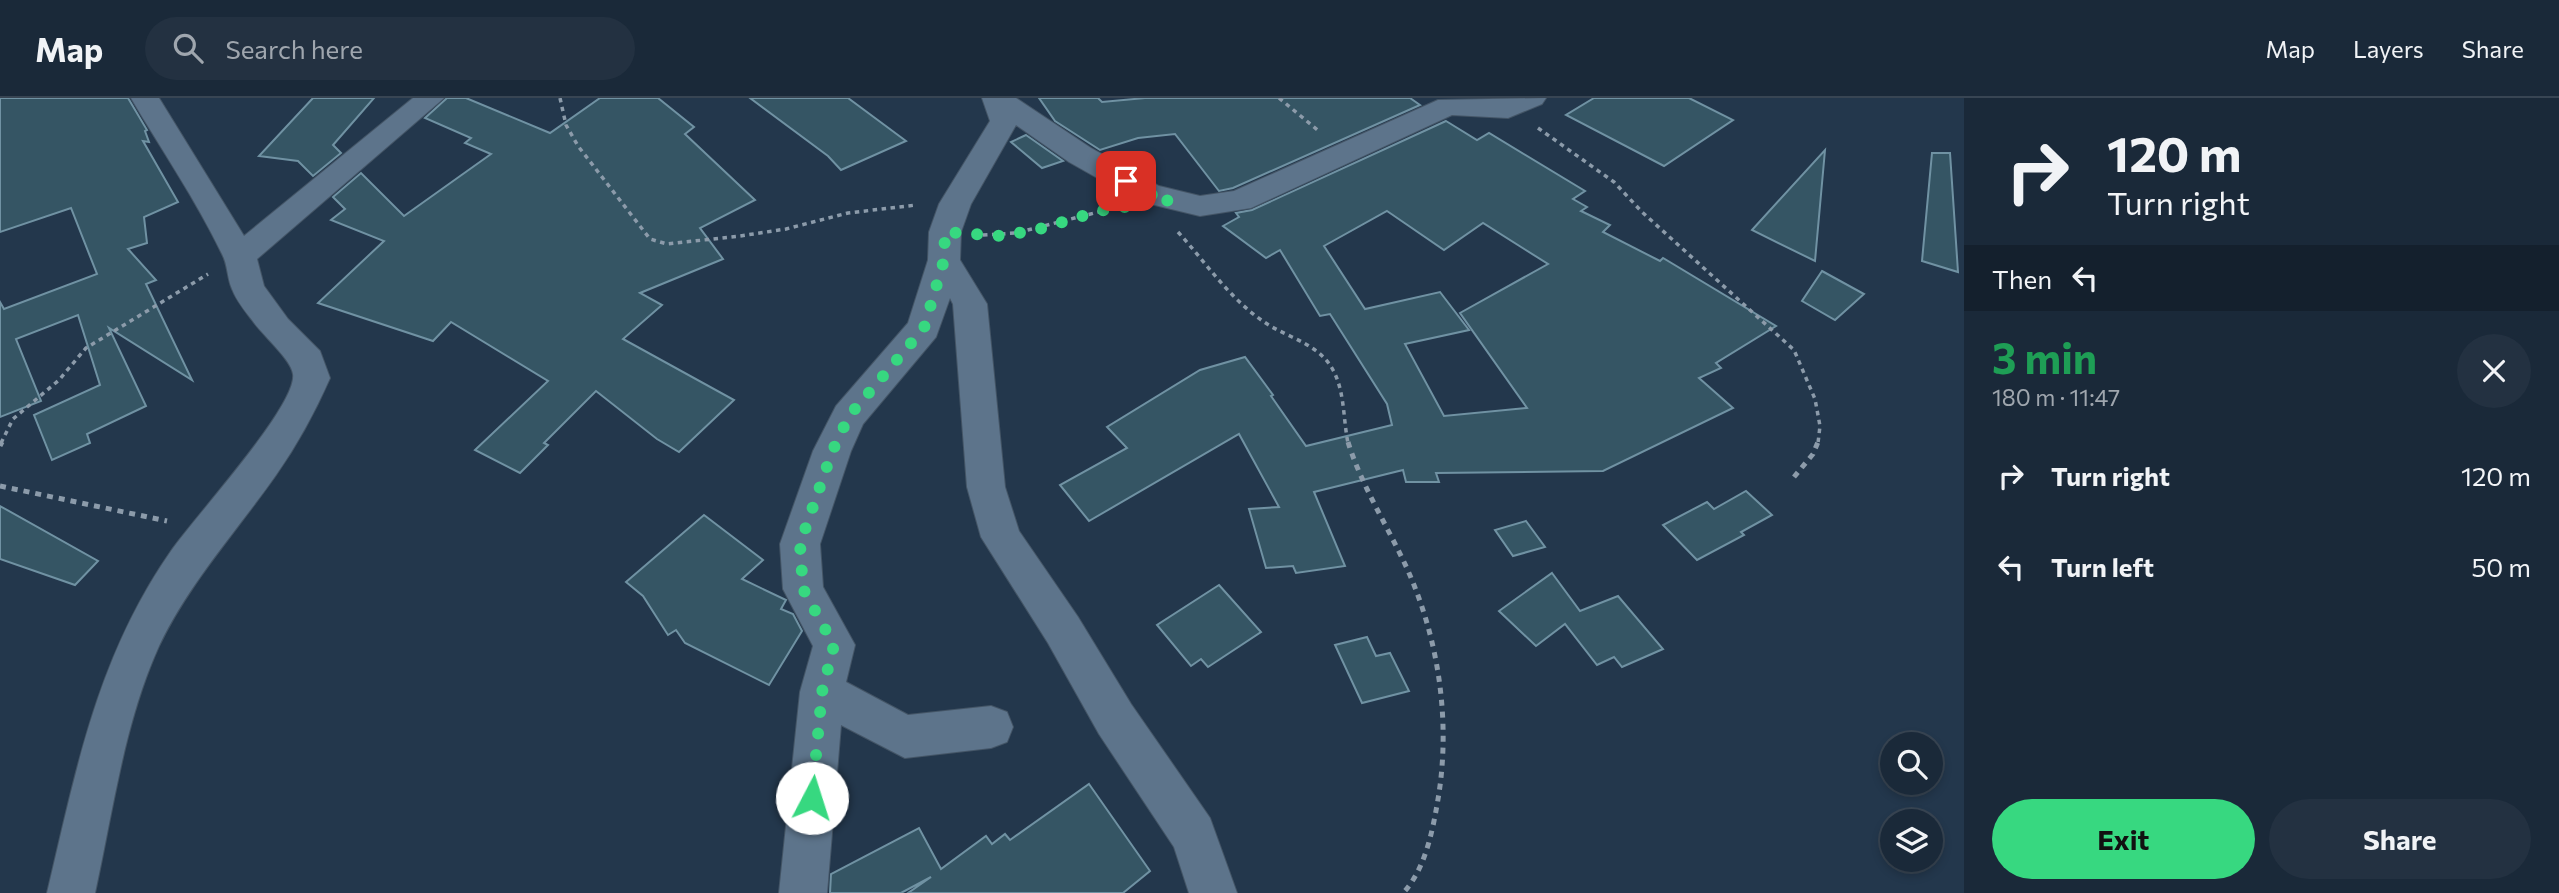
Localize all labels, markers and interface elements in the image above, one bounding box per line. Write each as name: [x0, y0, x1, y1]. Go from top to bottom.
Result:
search box: [145, 17, 635, 80]
text: Map: [35, 28, 103, 69]
icon: search: [169, 29, 207, 67]
text: Search here: [225, 33, 363, 64]
text: Map: [2266, 34, 2315, 63]
text: Layers: [2353, 34, 2424, 63]
text: Share: [2462, 34, 2524, 63]
text: 120 m: [2107, 122, 2241, 182]
icon: right: [1992, 126, 2083, 217]
pin: [1096, 151, 1156, 211]
icon: arrive: [1107, 162, 1145, 200]
text: Turn right: [2107, 182, 2250, 222]
icon: left: [2066, 259, 2104, 297]
text: Then: [1992, 263, 2052, 294]
text: 3 min: [1992, 331, 2097, 383]
button: close: [2457, 334, 2531, 408]
text: 180 m · 11:47: [1992, 383, 2120, 411]
icon: right: [1992, 457, 2030, 495]
text: Turn right: [2051, 460, 2170, 491]
text: 120 m: [2461, 460, 2531, 491]
icon: left: [1992, 548, 2030, 586]
text: Turn left: [2051, 551, 2154, 582]
text: 50 m: [2471, 551, 2531, 582]
map controls: [1880, 732, 1943, 872]
button: search: [1880, 732, 1943, 795]
position arrow: [775, 761, 849, 835]
button: Exit: [1992, 799, 2255, 879]
button: Share: [2269, 799, 2531, 879]
button: layers: [1880, 809, 1943, 872]

